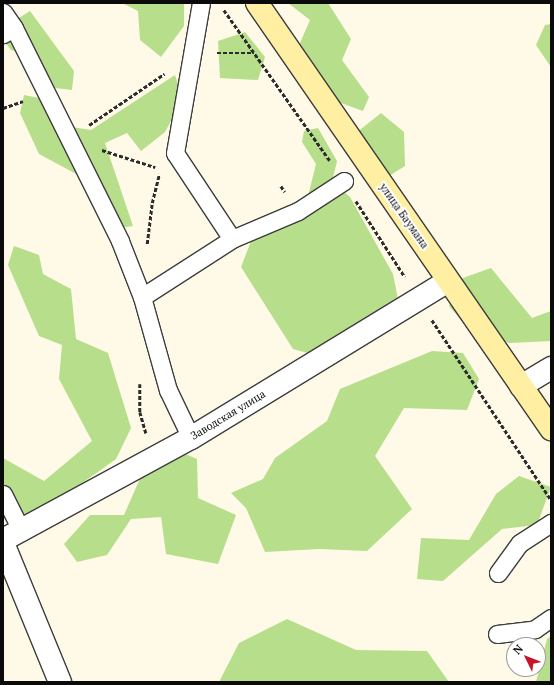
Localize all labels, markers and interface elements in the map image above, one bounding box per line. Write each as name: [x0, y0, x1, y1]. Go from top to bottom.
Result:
street label: улица Баумана: [377, 181, 431, 251]
street label: Заводская улица: [188, 387, 268, 443]
north arrow: [506, 637, 546, 677]
text: N: [510, 642, 526, 657]

